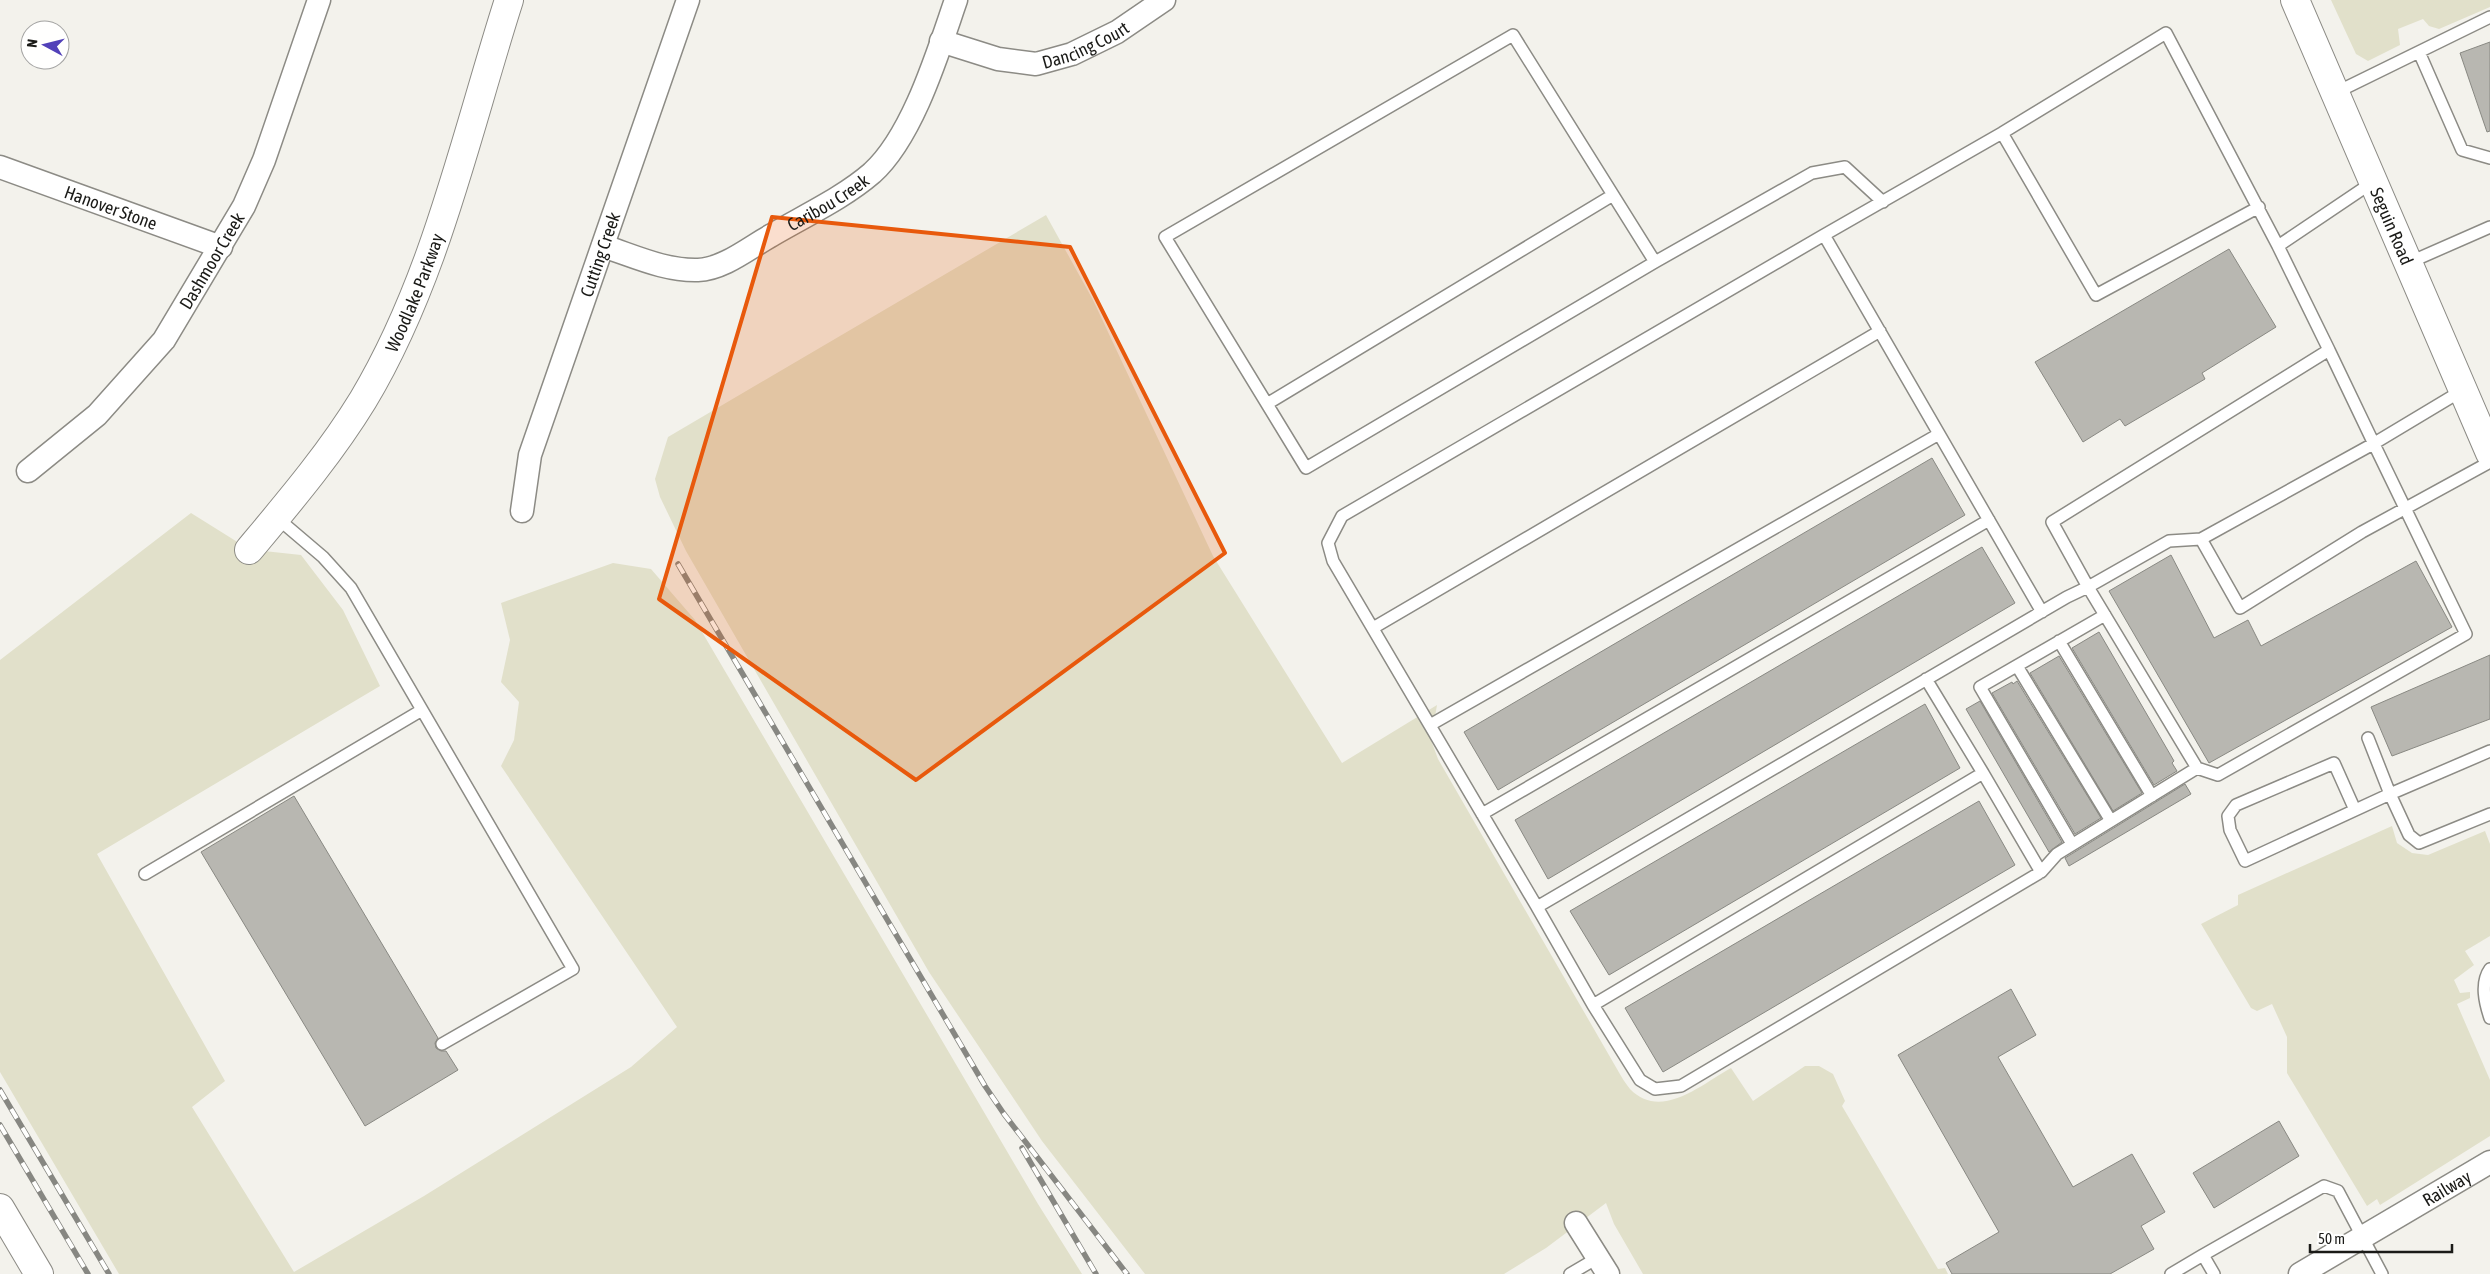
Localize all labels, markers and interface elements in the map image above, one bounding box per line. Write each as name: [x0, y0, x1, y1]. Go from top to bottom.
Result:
street label: Dancing Court: [1040, 17, 1133, 72]
north arrow: [20, 20, 70, 70]
text: N: [24, 38, 41, 48]
street label: Caribou Creek: [783, 169, 873, 235]
street label: Hanover Stone: [62, 181, 160, 234]
street label: Seguin Road: [2366, 184, 2418, 268]
street label: Dashmoor Creek: [175, 208, 248, 313]
street label: Cutting Creek: [575, 209, 624, 299]
street label: Woodlake Parkway: [380, 230, 447, 355]
street label: Railway: [2419, 1165, 2474, 1210]
scale bar: [2310, 1222, 2452, 1254]
text: 50 m: [2318, 1230, 2345, 1247]

